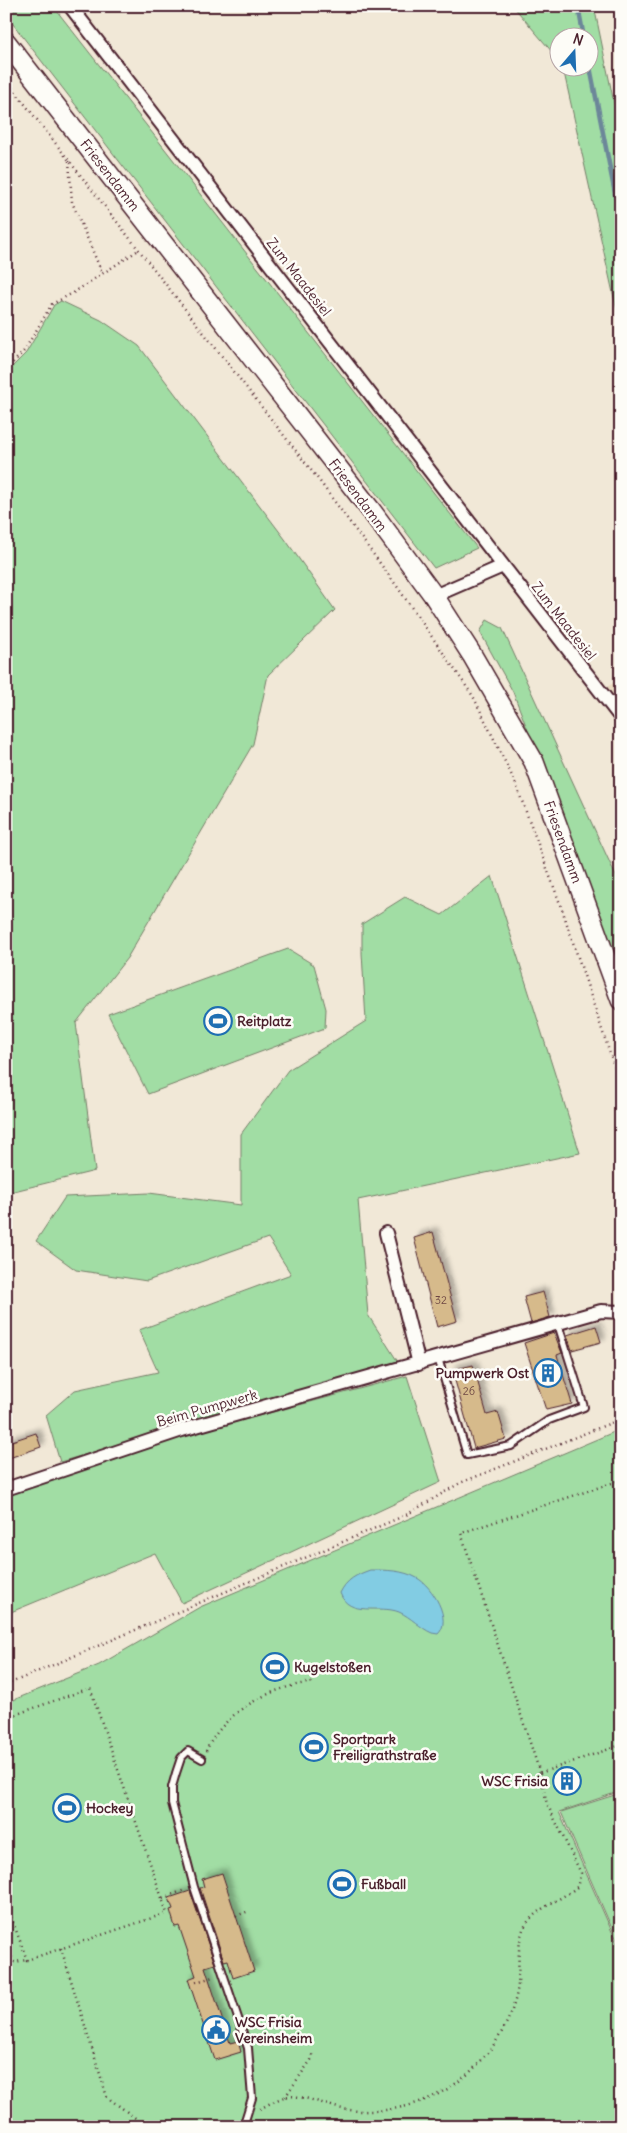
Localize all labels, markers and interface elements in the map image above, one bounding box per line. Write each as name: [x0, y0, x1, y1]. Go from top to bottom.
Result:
north arrow: [550, 28, 600, 78]
text: N: [571, 30, 586, 50]
street label: Friesendamm: [76, 135, 144, 215]
street label: Zum Maadesiel: [263, 234, 335, 320]
street label: Friesendamm: [325, 455, 391, 535]
street label: Zum Maadesiel: [528, 578, 600, 664]
street label: Friesendamm: [540, 798, 586, 886]
sports icon: Reitplatz: [203, 1006, 233, 1036]
place label: Reitplatz: [237, 1012, 292, 1030]
house number: 32: [435, 1293, 447, 1307]
building icon: Pumpwerk Ost: [533, 1358, 563, 1388]
place label: Pumpwerk Ost: [435, 1364, 529, 1382]
house number: 26: [463, 1384, 475, 1398]
street label: Beim Pumpwerk: [155, 1385, 259, 1431]
sports icon: Kugelstoßen: [260, 1652, 290, 1682]
place label: Kugelstoßen: [294, 1658, 371, 1676]
place label: Sportpark Freiligrathstraße: [333, 1730, 437, 1764]
sports icon: Sportpark Freiligrathstraße: [299, 1732, 329, 1762]
building icon: WSC Frisia: [552, 1766, 582, 1796]
place label: WSC Frisia: [481, 1772, 548, 1790]
sports icon: Hockey: [52, 1793, 82, 1823]
place label: Hockey: [86, 1799, 134, 1817]
sports icon: Fußball: [327, 1869, 357, 1899]
place label: Fußball: [361, 1875, 406, 1893]
place label: WSC Frisia Vereinsheim: [235, 2013, 313, 2047]
public building icon: WSC Frisia Vereinsheim: [201, 2015, 231, 2045]

